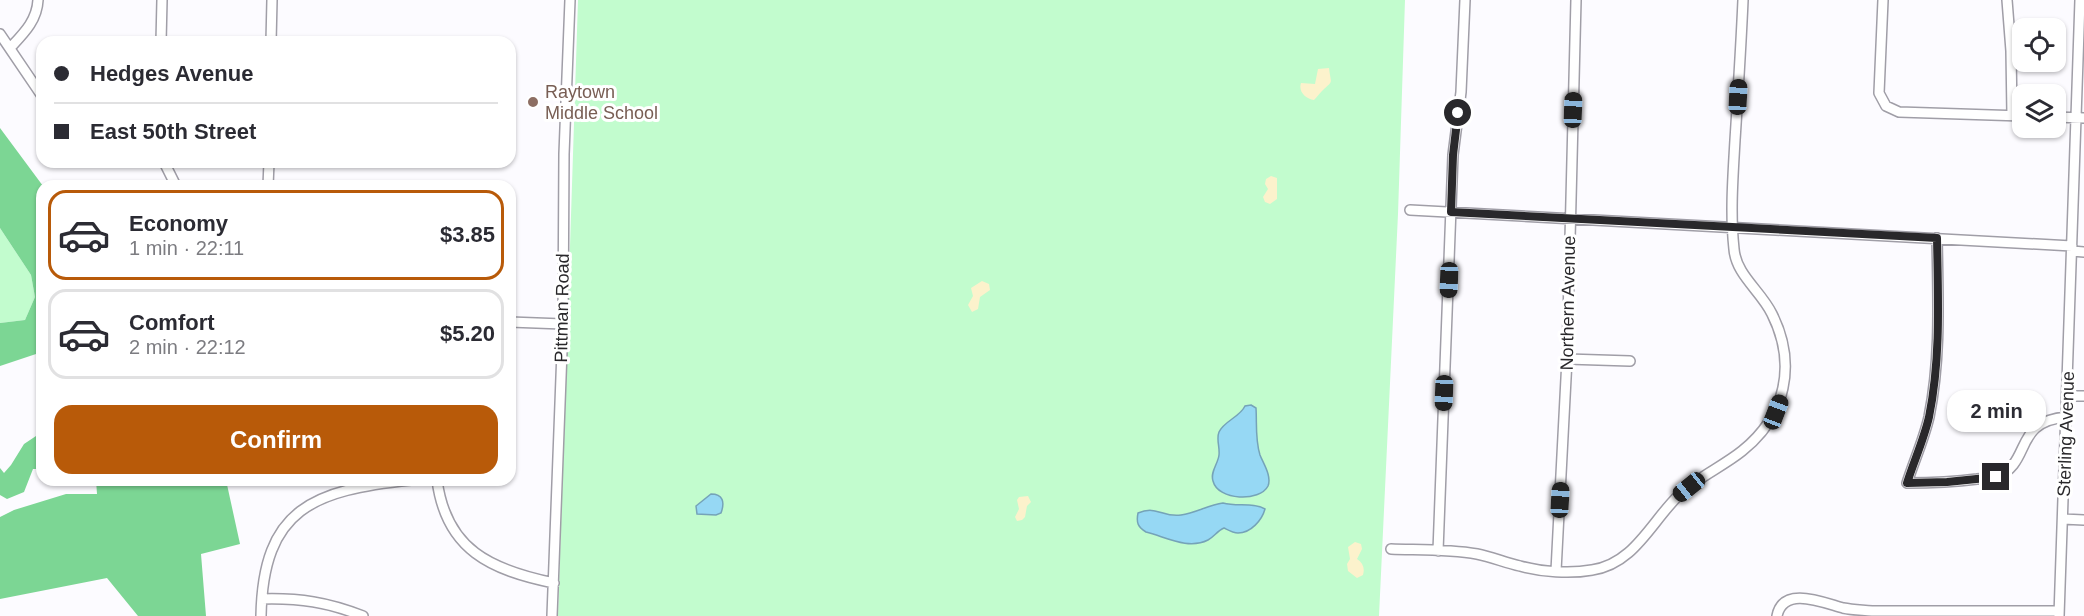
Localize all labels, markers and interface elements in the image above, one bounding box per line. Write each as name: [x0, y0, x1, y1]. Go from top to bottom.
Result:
map controls: [2012, 18, 2066, 138]
button: locate: [2012, 18, 2066, 72]
text: Hedges Avenue: [90, 61, 253, 86]
car: [1728, 79, 1748, 115]
place label: Raytown Middle School: [545, 82, 658, 123]
button: layers: [2012, 84, 2066, 138]
car: [1563, 92, 1583, 128]
marker: Raytown Middle School: [526, 95, 540, 109]
route start: [1444, 99, 1471, 126]
text: East 50th Street: [90, 119, 256, 144]
icon: car: [57, 208, 111, 262]
text: Economy: [129, 211, 228, 236]
text: $3.85: [440, 222, 495, 247]
street label: Northern Avenue: [1557, 235, 1579, 371]
text: 1 min · 22:11: [129, 237, 244, 259]
street label: Pittman Road: [551, 253, 573, 363]
car: [1439, 262, 1459, 298]
icon: car: [57, 307, 111, 361]
text: Comfort: [129, 310, 215, 335]
text: $5.20: [440, 321, 495, 346]
text: 2 min · 22:12: [129, 336, 246, 358]
street label: Sterling Avenue: [2054, 371, 2078, 497]
car: [1434, 375, 1454, 411]
callout: 2 min: [1946, 390, 2046, 432]
car: [1761, 392, 1791, 432]
text: 2 min: [1970, 400, 2023, 422]
button: Confirm: [54, 405, 498, 474]
route end: [1982, 463, 2009, 490]
car: [1669, 469, 1709, 505]
car: [1550, 482, 1570, 518]

